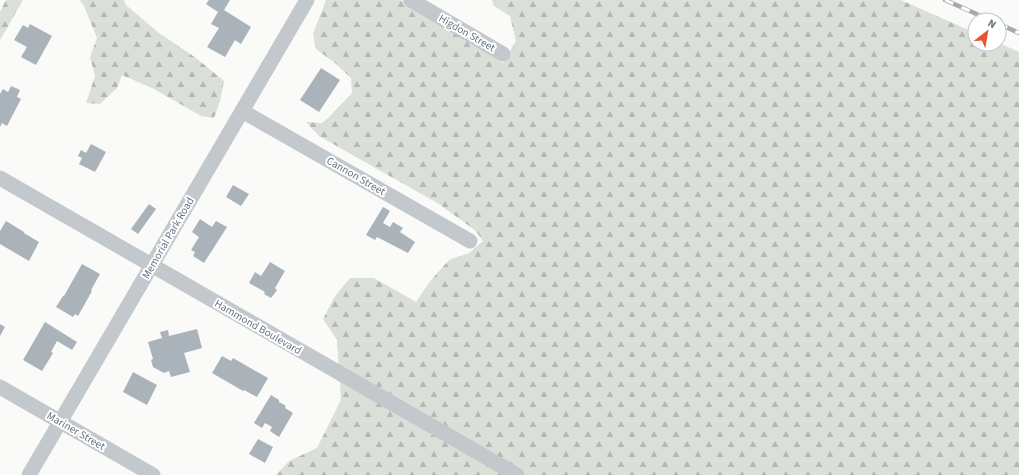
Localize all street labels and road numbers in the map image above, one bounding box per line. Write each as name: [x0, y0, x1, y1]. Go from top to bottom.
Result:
street label: Higdon Street: [436, 11, 498, 55]
street label: Cannon Street: [324, 153, 388, 199]
street label: Memorial Park Road: [139, 194, 197, 282]
street label: Hammond Boulevard: [212, 296, 304, 358]
street label: Mariner Street: [44, 408, 108, 454]

